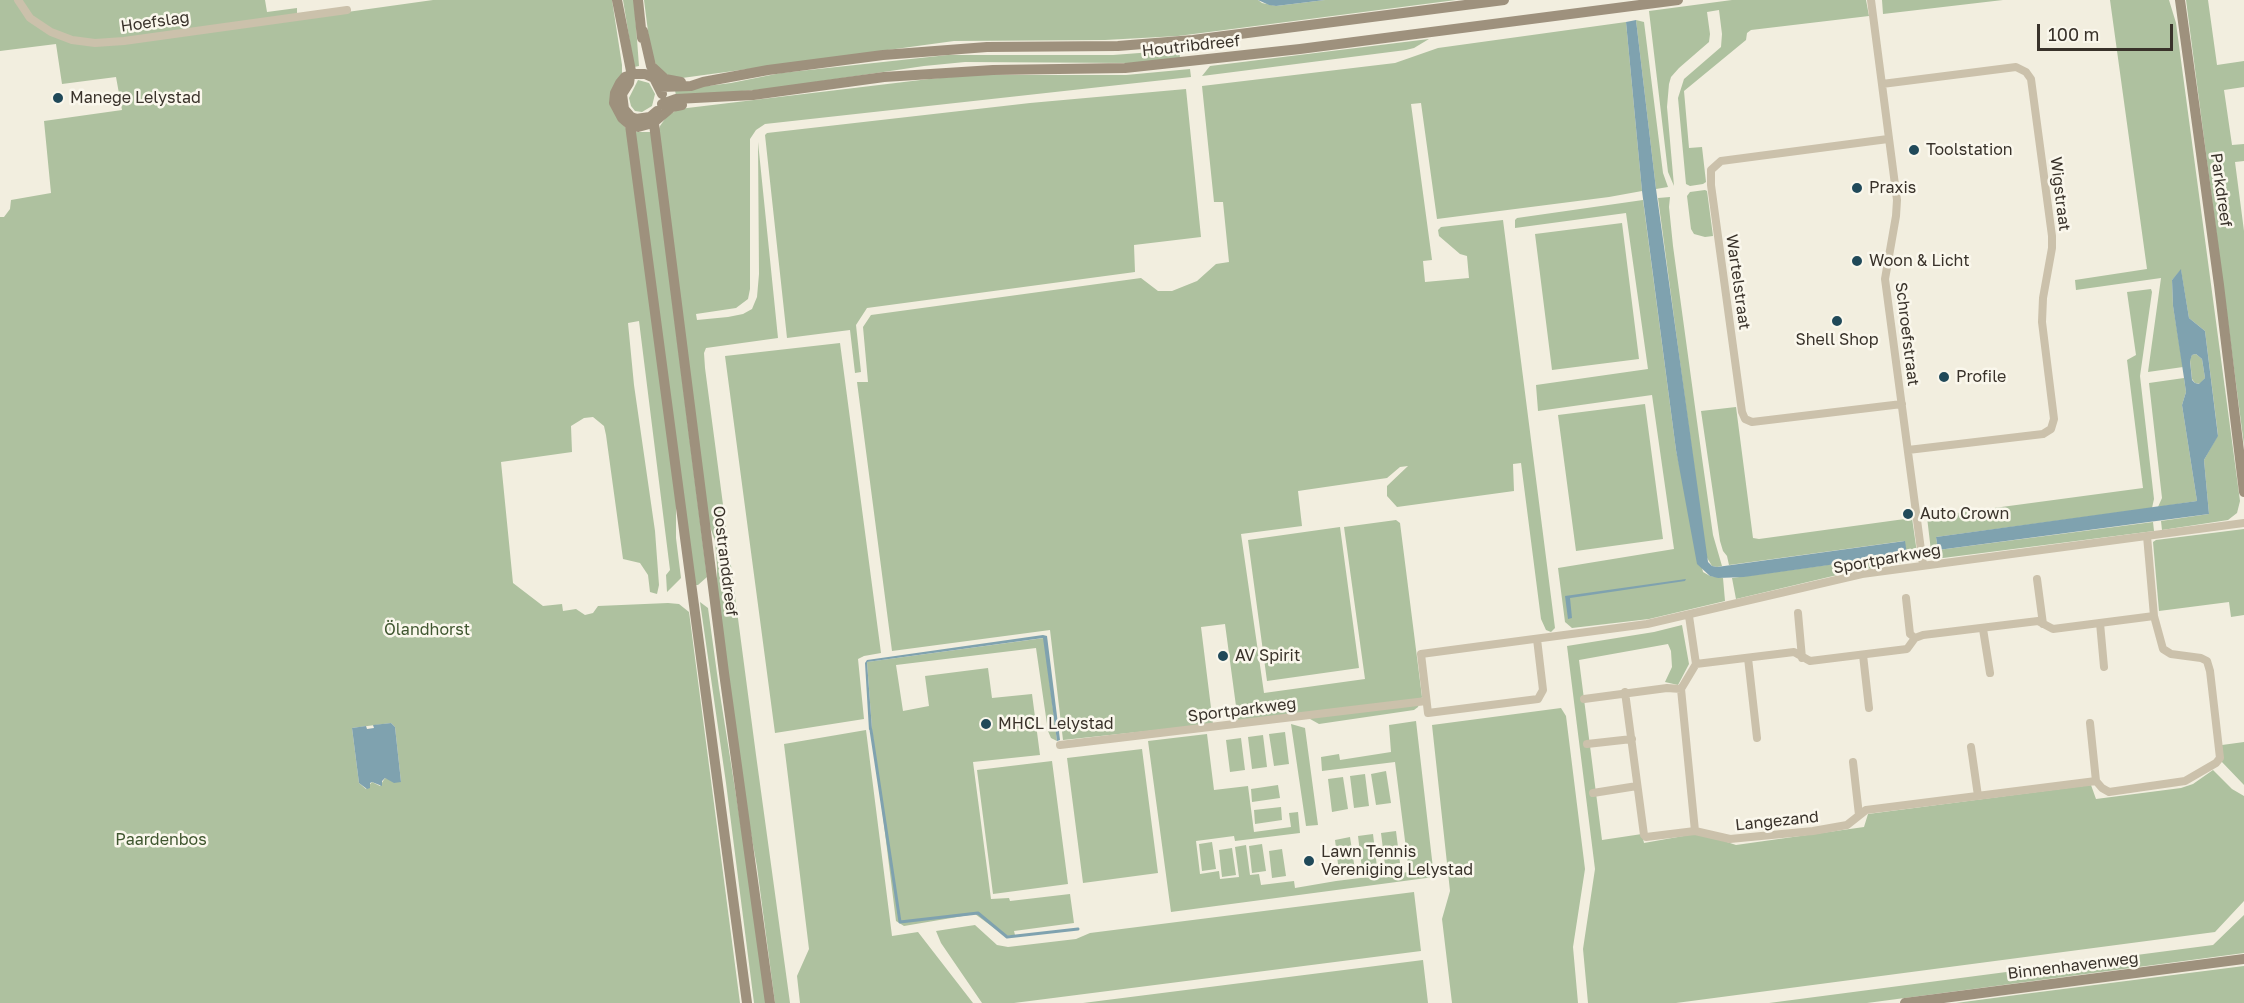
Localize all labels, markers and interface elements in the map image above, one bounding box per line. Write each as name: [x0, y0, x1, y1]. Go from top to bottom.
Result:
street label: Hoefslag: [119, 8, 191, 36]
scale bar: [2040, 12, 2176, 50]
text: 100 m: [2048, 23, 2099, 45]
street label: Houtribdreef: [1141, 31, 1241, 61]
place label: Manege Lelystad: [70, 88, 201, 108]
marker: Manege Lelystad: [51, 91, 65, 105]
place label: Toolstation: [1926, 140, 2013, 160]
marker: Toolstation: [1907, 143, 1921, 157]
street label: Parkdreef: [2206, 152, 2236, 228]
street label: Wigstraat: [2046, 156, 2074, 232]
place label: Praxis: [1869, 178, 1916, 198]
marker: Praxis: [1850, 181, 1864, 195]
street label: Wartelstraat: [1722, 233, 1754, 331]
place label: Woon & Licht: [1869, 251, 1970, 271]
marker: Woon & Licht: [1850, 254, 1864, 268]
street label: Schroefstraat: [1891, 281, 1923, 387]
marker: Shell Shop: [1830, 314, 1844, 328]
place label: Shell Shop: [1795, 330, 1879, 350]
place label: Profile: [1956, 367, 2006, 387]
marker: Profile: [1937, 370, 1951, 384]
place label: Auto Crown: [1920, 504, 2009, 524]
street label: Oostranddreef: [709, 505, 741, 617]
marker: Auto Crown: [1901, 507, 1915, 521]
street label: Sportparkweg: [1832, 540, 1942, 578]
park label: Ölandhorst: [384, 620, 470, 640]
place label: AV Spirit: [1235, 646, 1300, 666]
marker: AV Spirit: [1216, 649, 1230, 663]
street label: Sportparkweg: [1187, 694, 1297, 726]
place label: MHCL Lelystad: [998, 714, 1114, 734]
marker: MHCL Lelystad: [979, 717, 993, 731]
street label: Langezand: [1734, 807, 1820, 835]
park label: Paardenbos: [115, 830, 207, 850]
place label: Lawn Tennis Vereniging Lelystad: [1321, 842, 1473, 880]
marker: Lawn Tennis Vereniging Lelystad: [1302, 854, 1316, 868]
street label: Binnenhavenweg: [2006, 948, 2140, 984]

